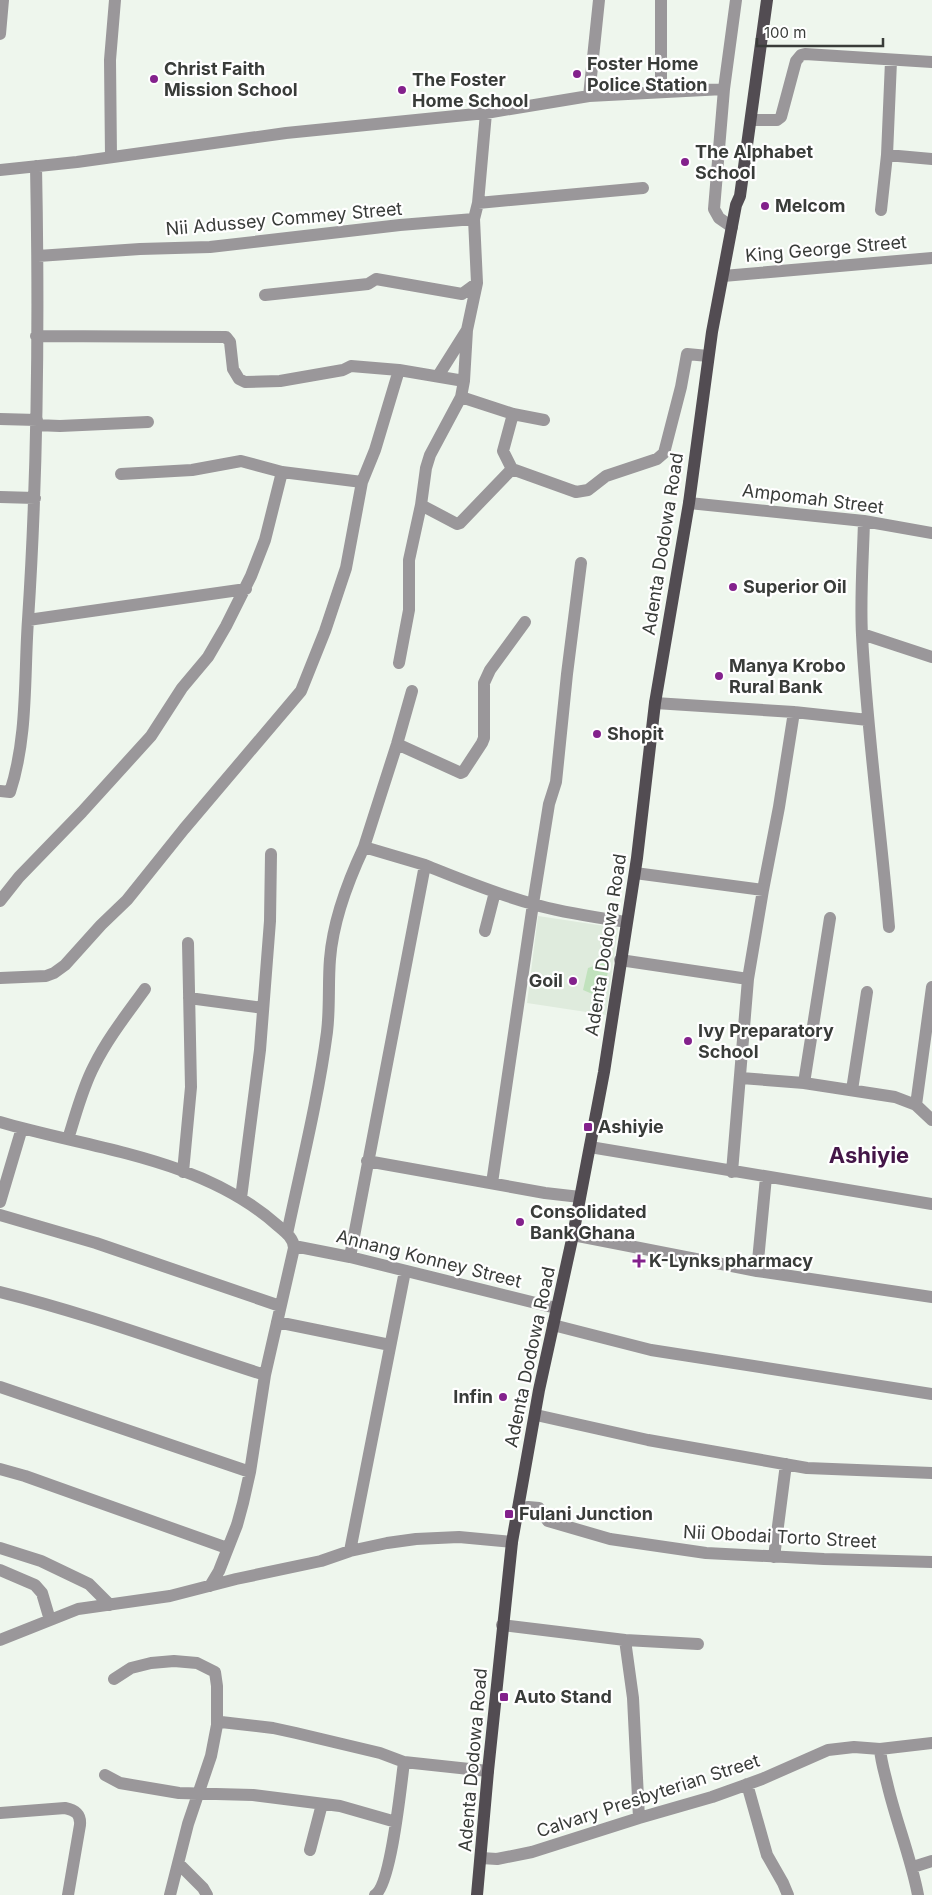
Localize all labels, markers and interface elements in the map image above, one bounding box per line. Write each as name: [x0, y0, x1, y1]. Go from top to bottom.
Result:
scale bar: [757, 15, 883, 47]
text: 100 m: [764, 23, 806, 42]
place label: Foster Home Police Station: [587, 53, 708, 95]
place label: Christ Faith Mission School: [164, 58, 298, 100]
marker: Foster Home Police Station: [571, 68, 583, 80]
place label: The Foster Home School: [412, 69, 528, 111]
marker: Christ Faith Mission School: [148, 73, 160, 85]
marker: The Foster Home School: [396, 84, 408, 96]
place label: The Alphabet School: [695, 141, 814, 183]
marker: The Alphabet School: [679, 156, 691, 168]
place label: Melcom: [775, 195, 845, 216]
street label: Nii Adussey Commey Street: [165, 198, 403, 239]
marker: Melcom: [759, 200, 771, 212]
street label: King George Street: [744, 231, 908, 266]
street label: Adenta Dodowa Road: [638, 451, 687, 637]
street label: Ampomah Street: [741, 479, 885, 518]
place label: Superior Oil: [743, 576, 847, 597]
marker: Superior Oil: [727, 581, 739, 593]
place label: Manya Krobo Rural Bank: [729, 655, 846, 697]
marker: Manya Krobo Rural Bank: [713, 670, 725, 682]
place label: Shopit: [607, 723, 664, 744]
marker: Shopit: [591, 728, 603, 740]
street label: Adenta Dodowa Road: [581, 852, 630, 1038]
place label: Goil: [529, 970, 563, 991]
marker: Goil: [567, 975, 579, 987]
place label: Ivy Preparatory School: [698, 1020, 834, 1062]
marker: Ivy Preparatory School: [682, 1035, 694, 1047]
place label: Ashiyie: [598, 1116, 664, 1137]
marker: Ashiyie: [582, 1121, 594, 1133]
district label: Ashiyie: [829, 1142, 909, 1168]
place label: Consolidated Bank Ghana: [530, 1201, 647, 1243]
marker: Consolidated Bank Ghana: [514, 1216, 526, 1228]
street label: Annang Konney Street: [334, 1225, 524, 1292]
place label: K-Lynks pharmacy: [649, 1250, 813, 1271]
marker: K-Lynks pharmacy: [633, 1255, 645, 1267]
street label: Adenta Dodowa Road: [500, 1265, 559, 1449]
place label: Infin: [453, 1386, 493, 1407]
marker: Infin: [497, 1391, 509, 1403]
place label: Fulani Junction: [519, 1503, 653, 1524]
marker: Fulani Junction: [503, 1508, 515, 1520]
street label: Nii Obodai Torto Street: [683, 1521, 877, 1552]
street label: Adenta Dodowa Road: [454, 1667, 491, 1853]
place label: Auto Stand: [514, 1686, 612, 1707]
marker: Auto Stand: [498, 1691, 510, 1703]
street label: Calvary Presbyterian Street: [534, 1749, 762, 1842]

